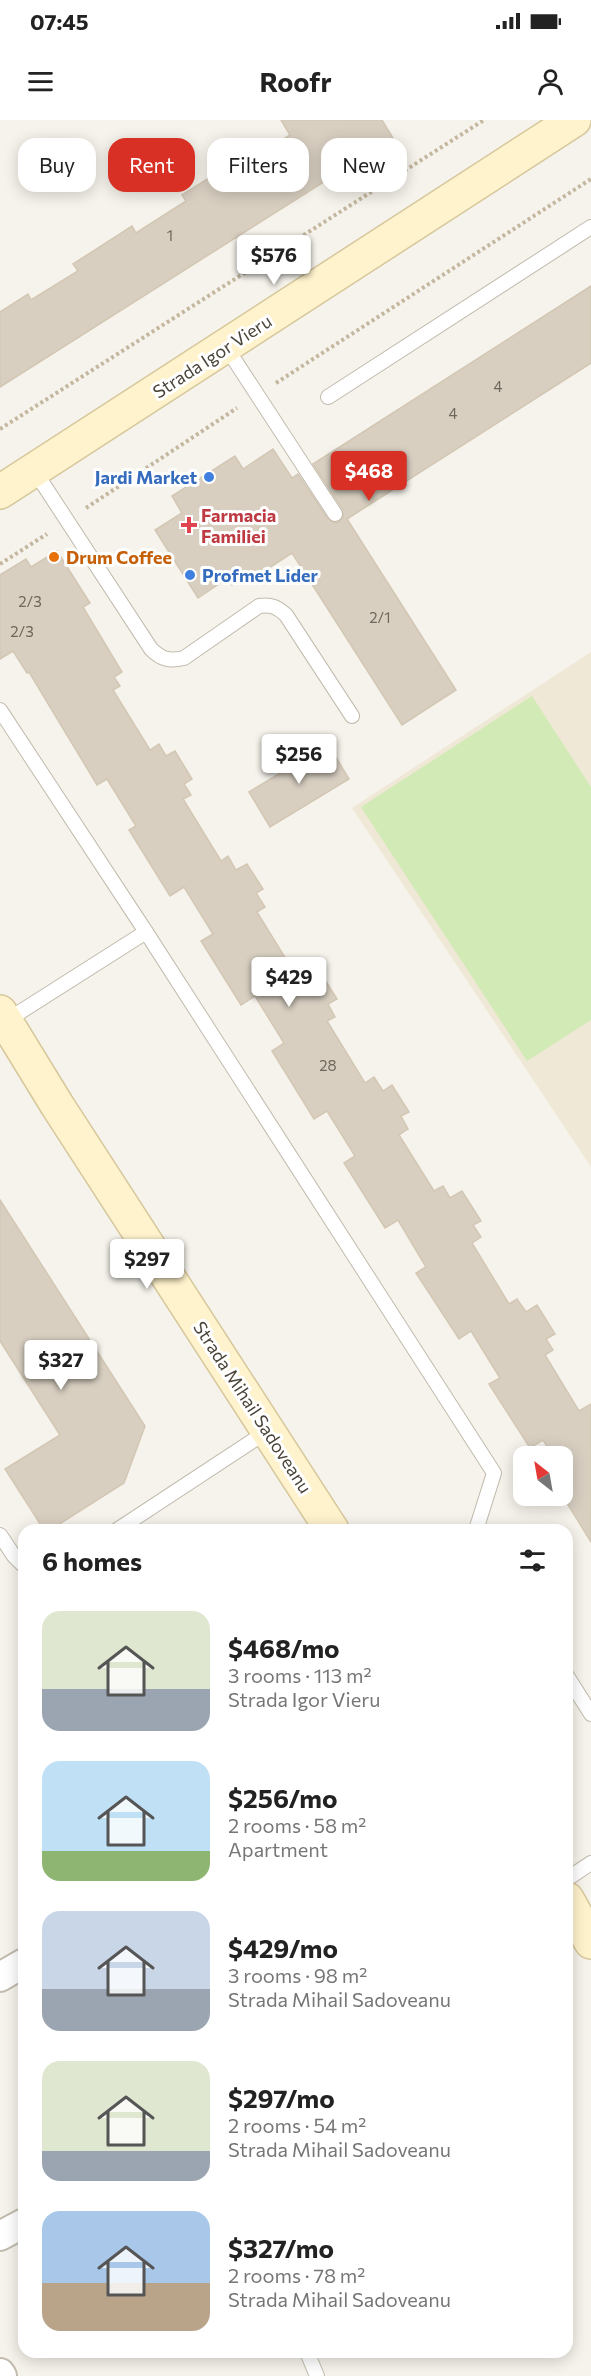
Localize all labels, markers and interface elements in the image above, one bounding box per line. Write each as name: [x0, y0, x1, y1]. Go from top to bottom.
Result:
text: 07:45: [30, 8, 89, 35]
icon: menu: [24, 65, 57, 98]
text: Roofr: [259, 65, 332, 98]
icon: person: [534, 65, 567, 98]
chip: Buy: [18, 138, 96, 192]
chip: Rent: [108, 138, 195, 192]
chip: Filters: [207, 138, 309, 192]
chip: New: [321, 138, 407, 192]
house number: 1: [167, 226, 173, 244]
pin: $576: [238, 235, 310, 286]
text: $576: [251, 242, 297, 266]
street label: Strada Igor Vieru: [148, 309, 276, 403]
house number: 4: [494, 377, 503, 395]
house number: 4: [449, 404, 458, 422]
pin: $468: [333, 451, 405, 502]
text: $468: [345, 458, 393, 482]
place label: Jardi Market: [95, 466, 197, 488]
marker: Jardi Market: [202, 470, 216, 484]
place label: Farmacia Familiei: [201, 504, 276, 547]
marker: Farmacia Familiei: [182, 518, 196, 532]
place label: Drum Coffee: [66, 546, 172, 568]
marker: Drum Coffee: [47, 550, 61, 564]
place label: Profmet Lider: [202, 564, 319, 586]
marker: Profmet Lider: [183, 568, 197, 582]
house number: 2/3: [18, 592, 42, 610]
house number: 2/1: [369, 608, 391, 626]
house number: 2/3: [10, 622, 34, 640]
pin: $256: [263, 734, 335, 785]
text: $256: [276, 741, 322, 765]
pin: $429: [253, 957, 325, 1008]
text: $429: [265, 964, 313, 988]
house number: 28: [319, 1056, 337, 1074]
pin: $297: [111, 1239, 183, 1290]
text: $297: [124, 1246, 170, 1270]
street label: Strada Mihail Sadoveanu: [189, 1317, 317, 1497]
pin: $327: [25, 1340, 97, 1391]
text: $327: [38, 1347, 84, 1371]
north arrow: [513, 1446, 573, 1506]
map controls: [513, 1446, 573, 1506]
icon: filters: [516, 1544, 549, 1577]
text: 6 homes: [42, 1545, 142, 1576]
text: $468/mo: [228, 1632, 340, 1663]
icon: home: [90, 1635, 162, 1707]
text: 3 rooms · 113 m²: [228, 1663, 372, 1687]
text: Strada Igor Vieru: [228, 1687, 380, 1711]
text: $256/mo: [228, 1782, 338, 1813]
icon: home: [90, 1785, 162, 1857]
text: 2 rooms · 58 m²: [228, 1813, 366, 1837]
text: Apartment: [228, 1837, 328, 1861]
text: $429/mo: [228, 1932, 338, 1963]
icon: home: [90, 1935, 162, 2007]
text: 3 rooms · 98 m²: [228, 1963, 367, 1987]
text: Strada Mihail Sadoveanu: [228, 1987, 451, 2011]
text: $297/mo: [228, 2082, 335, 2113]
icon: home: [90, 2085, 162, 2157]
text: 2 rooms · 54 m²: [228, 2113, 366, 2137]
text: Strada Mihail Sadoveanu: [228, 2137, 451, 2161]
text: $327/mo: [228, 2232, 334, 2263]
icon: home: [90, 2235, 162, 2307]
text: 2 rooms · 78 m²: [228, 2263, 365, 2287]
text: Strada Mihail Sadoveanu: [228, 2287, 451, 2311]

